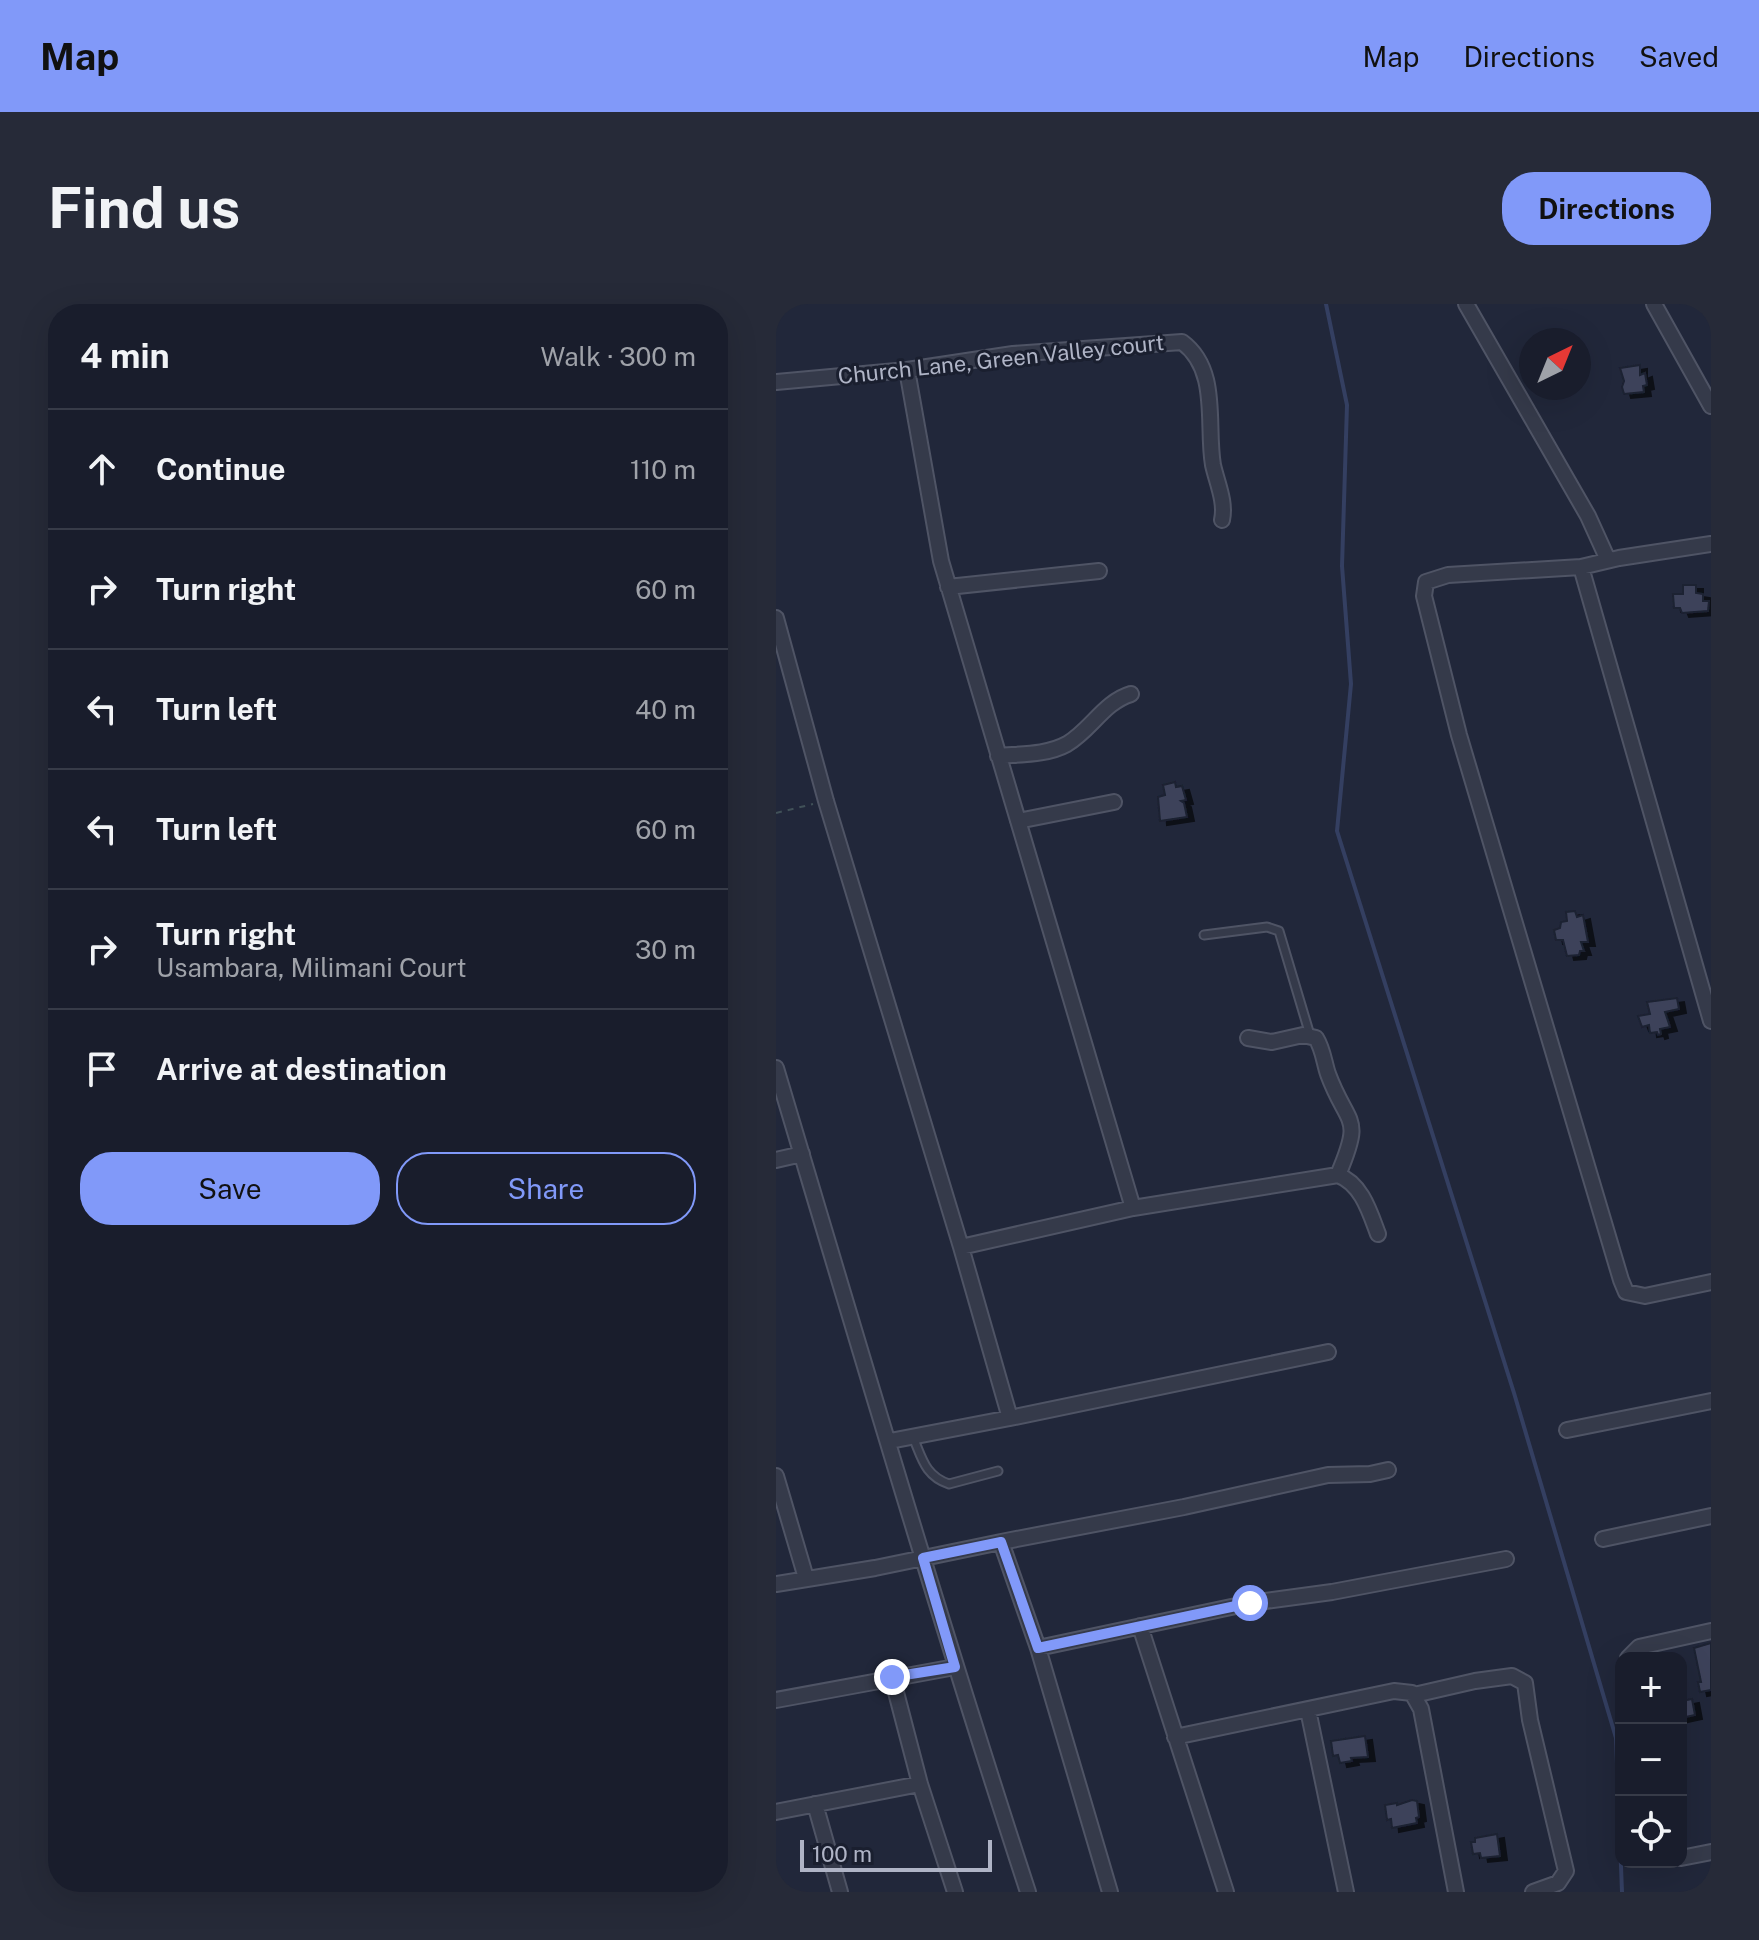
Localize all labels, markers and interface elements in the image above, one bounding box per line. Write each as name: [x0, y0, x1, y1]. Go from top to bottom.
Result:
text: Map: [40, 34, 119, 79]
text: Map: [1363, 40, 1419, 73]
text: Directions: [1463, 40, 1595, 73]
text: Saved: [1639, 40, 1719, 73]
button: Directions: [1502, 172, 1711, 245]
text: Find us: [48, 175, 240, 241]
north arrow: [1519, 328, 1591, 400]
street label: Church Lane, Green Valley court: [837, 329, 1165, 389]
text: 4 min: [80, 336, 170, 376]
text: Walk · 300 m: [541, 341, 696, 372]
icon: ahead: [80, 447, 124, 491]
text: Continue: [156, 451, 286, 487]
text: 110 m: [630, 454, 696, 485]
icon: right: [80, 567, 124, 611]
text: Turn right: [156, 571, 296, 607]
text: 60 m: [635, 574, 696, 605]
icon: left: [80, 687, 124, 731]
text: Turn left: [156, 691, 277, 727]
text: 40 m: [635, 694, 696, 725]
icon: left: [80, 807, 124, 851]
text: Turn left: [156, 811, 277, 847]
text: 60 m: [635, 814, 696, 845]
text: Turn right: [156, 916, 296, 952]
icon: right: [80, 927, 124, 971]
text: 30 m: [635, 934, 696, 965]
text: Usambara, Milimani Court: [156, 952, 467, 983]
icon: arrive: [80, 1047, 124, 1091]
text: Arrive at destination: [156, 1051, 447, 1087]
button: Save: [80, 1152, 380, 1225]
button: Share: [396, 1152, 696, 1225]
route start: [1232, 1585, 1268, 1621]
map controls: [1615, 1652, 1687, 1868]
button: +: [1615, 1652, 1687, 1724]
route end: [874, 1659, 910, 1695]
button: −: [1615, 1724, 1687, 1796]
button: locate: [1615, 1796, 1687, 1868]
scale bar: [800, 1836, 992, 1872]
text: 100 m: [812, 1841, 872, 1867]

